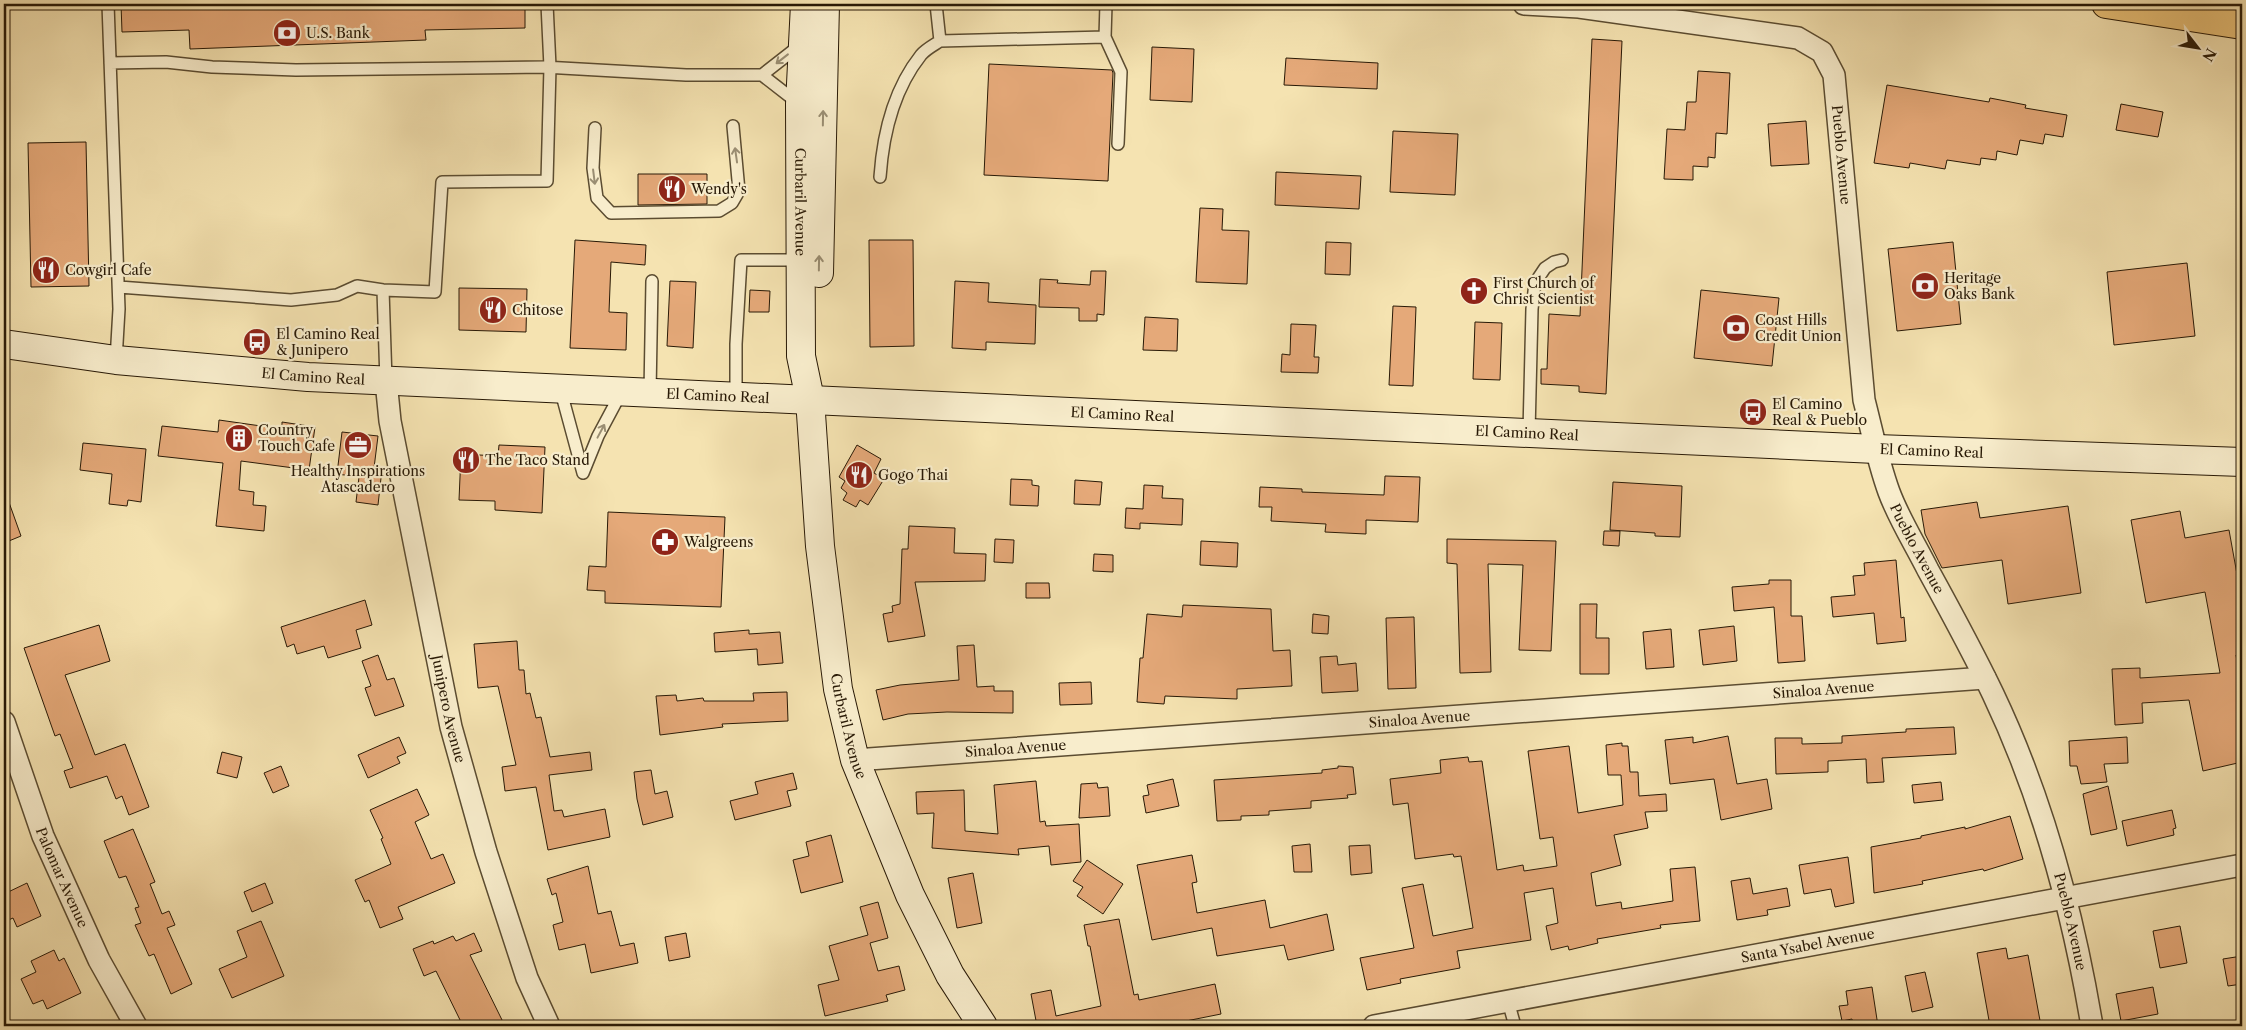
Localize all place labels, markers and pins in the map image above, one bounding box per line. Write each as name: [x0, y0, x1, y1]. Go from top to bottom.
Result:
bank icon: U.S. Bank: [272, 18, 302, 48]
place label: U.S. Bank: [306, 24, 371, 42]
restaurant icon: Wendy's: [657, 174, 687, 204]
place label: Wendy's: [690, 180, 747, 198]
restaurant icon: Cowgirl Cafe: [31, 255, 61, 285]
place label: Cowgirl Cafe: [65, 261, 152, 279]
place label: Heritage Oaks Bank: [1944, 269, 2016, 303]
bank icon: Heritage Oaks Bank: [1910, 271, 1940, 301]
place label: First Church of Christ Scientist: [1493, 274, 1596, 308]
church icon: First Church of Christ Scientist: [1459, 276, 1489, 306]
restaurant icon: Chitose: [478, 295, 508, 325]
place label: Chitose: [512, 301, 563, 319]
place label: Coast Hills Credit Union: [1755, 311, 1842, 345]
bank icon: Coast Hills Credit Union: [1721, 313, 1751, 343]
place label: El Camino Real & Junipero: [276, 325, 380, 359]
bus stop icon: El Camino Real & Junipero: [242, 327, 272, 357]
place label: El Camino Real & Pueblo: [1772, 395, 1867, 429]
bus stop icon: El Camino Real & Pueblo: [1738, 397, 1768, 427]
place label: Country Touch Cafe: [258, 421, 335, 455]
building icon: Country Touch Cafe: [224, 423, 254, 453]
office icon: Healthy Inspirations Atascadero: [343, 430, 373, 460]
restaurant icon: The Taco Stand: [451, 445, 481, 475]
place label: The Taco Stand: [485, 451, 590, 469]
restaurant icon: Gogo Thai: [844, 460, 874, 490]
place label: Healthy Inspirations Atascadero: [291, 462, 425, 496]
place label: Gogo Thai: [878, 466, 948, 484]
pharmacy icon: Walgreens: [650, 527, 680, 557]
place label: Walgreens: [683, 533, 753, 551]

